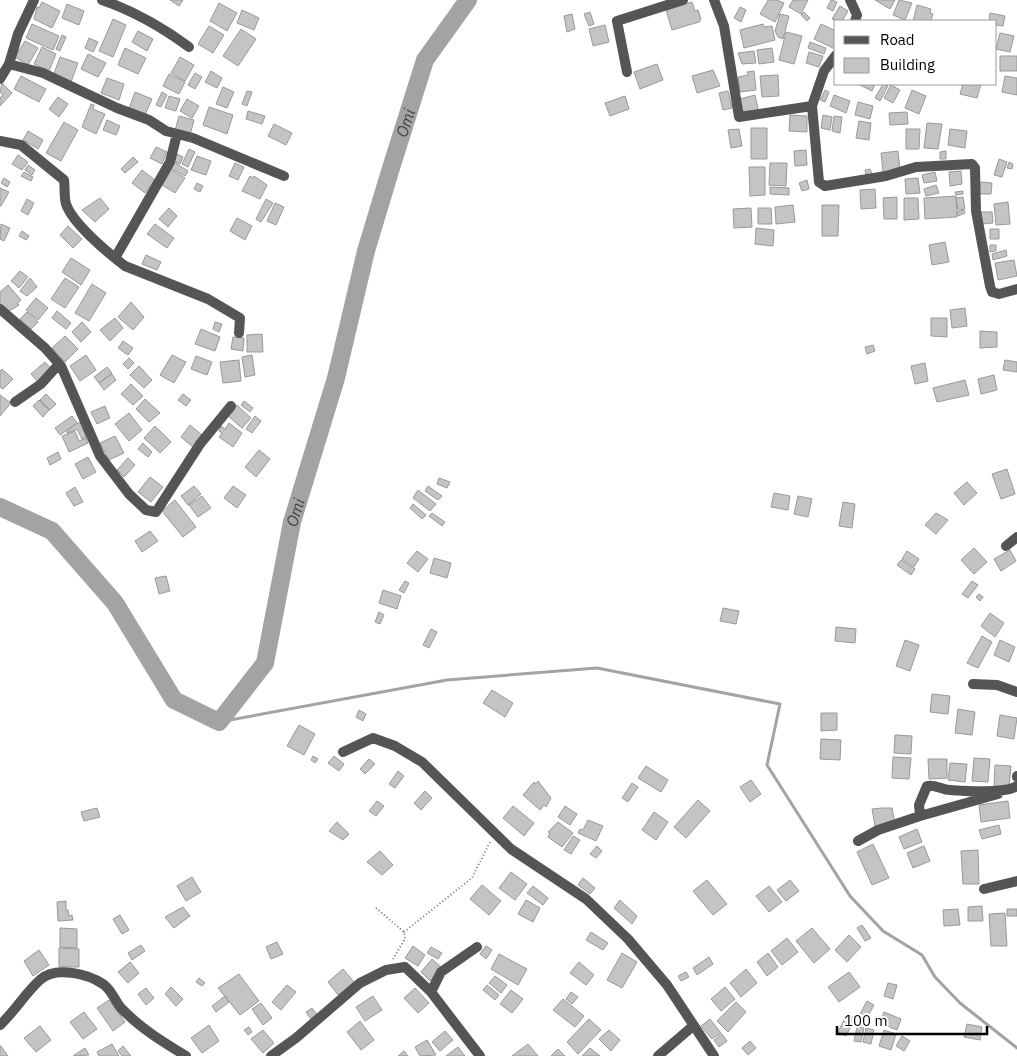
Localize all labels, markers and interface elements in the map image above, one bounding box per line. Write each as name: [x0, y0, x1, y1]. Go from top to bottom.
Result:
legend: [834, 20, 997, 85]
text: Road: [880, 30, 915, 49]
text: Building: [880, 55, 935, 74]
water label: Omi: [391, 105, 419, 140]
water label: Omi: [281, 495, 309, 529]
scale bar: [837, 1004, 987, 1036]
text: 100 m: [844, 1011, 888, 1030]

